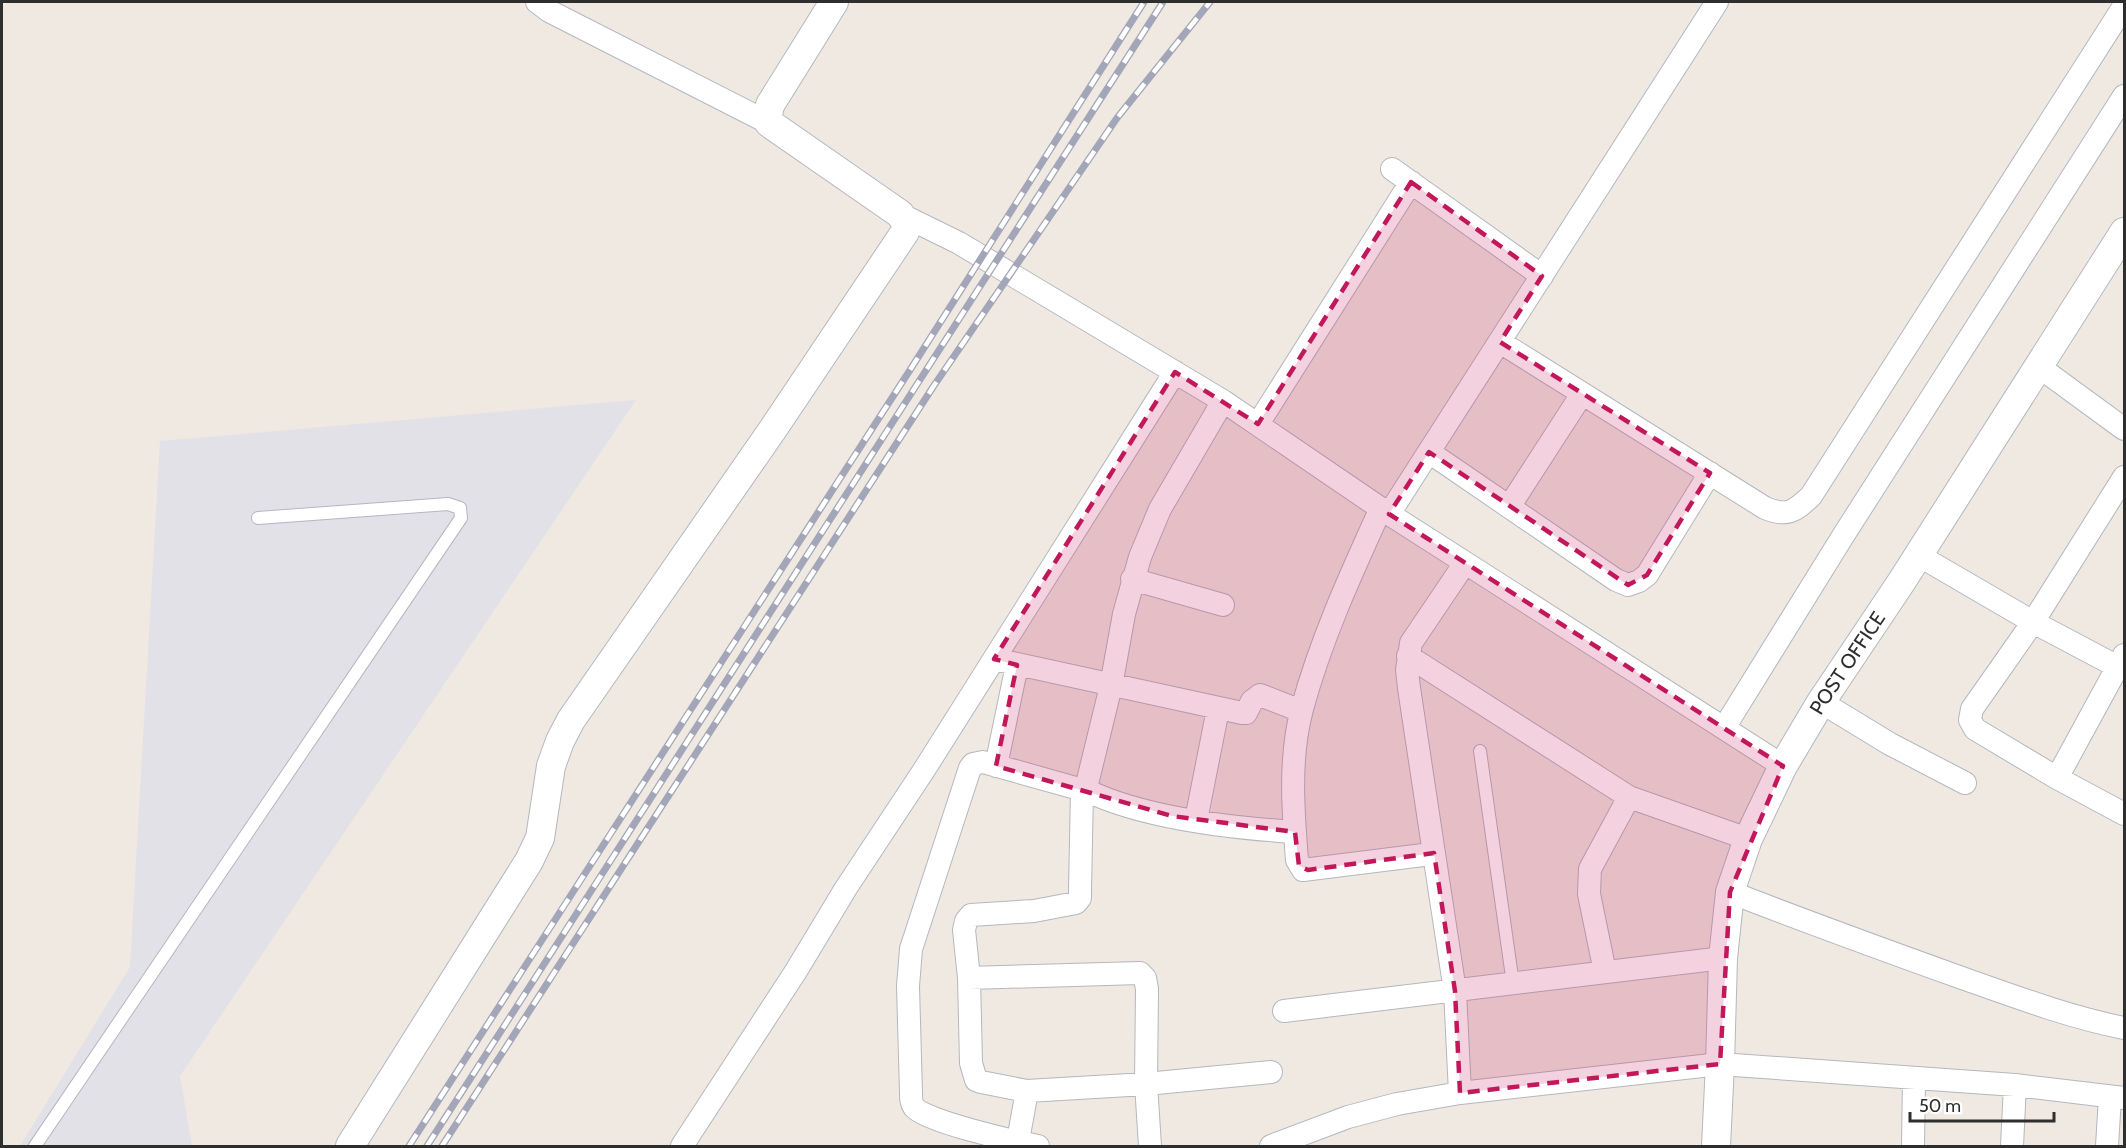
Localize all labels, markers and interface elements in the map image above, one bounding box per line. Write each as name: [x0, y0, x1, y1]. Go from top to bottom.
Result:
street label: POST OFFICE: [1804, 607, 1890, 719]
scale bar: [1910, 1085, 2054, 1123]
text: 50 m: [1919, 1095, 1961, 1117]

